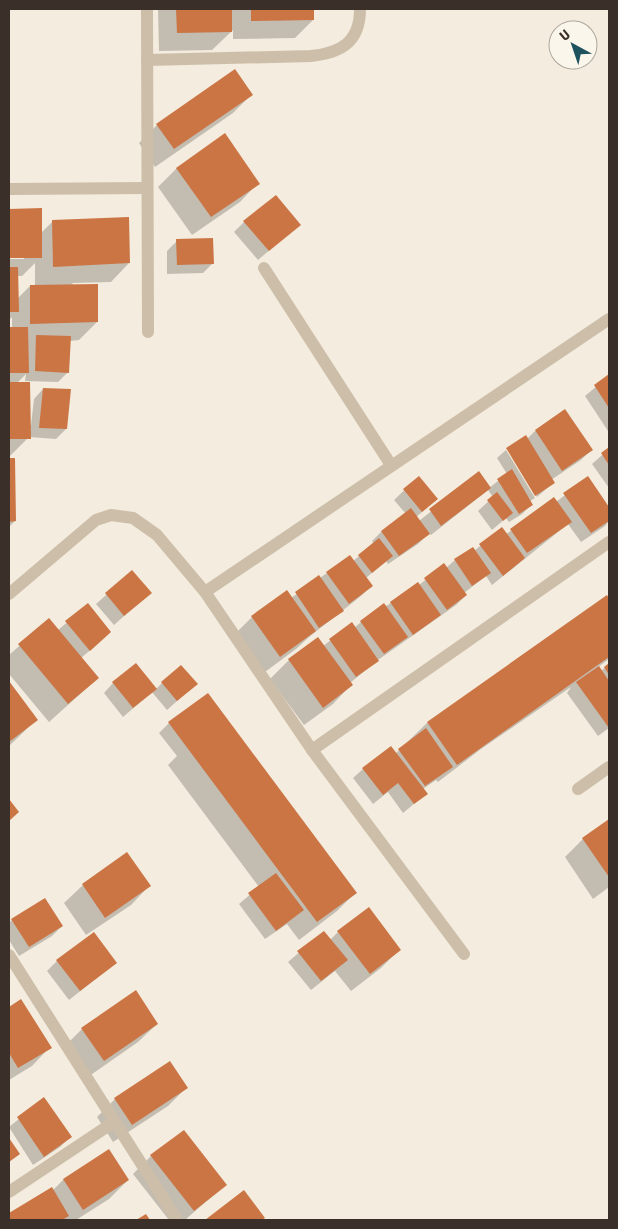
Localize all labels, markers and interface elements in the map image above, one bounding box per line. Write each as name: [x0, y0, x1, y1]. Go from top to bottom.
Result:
north arrow: [548, 20, 598, 70]
text: U: [556, 26, 573, 44]

